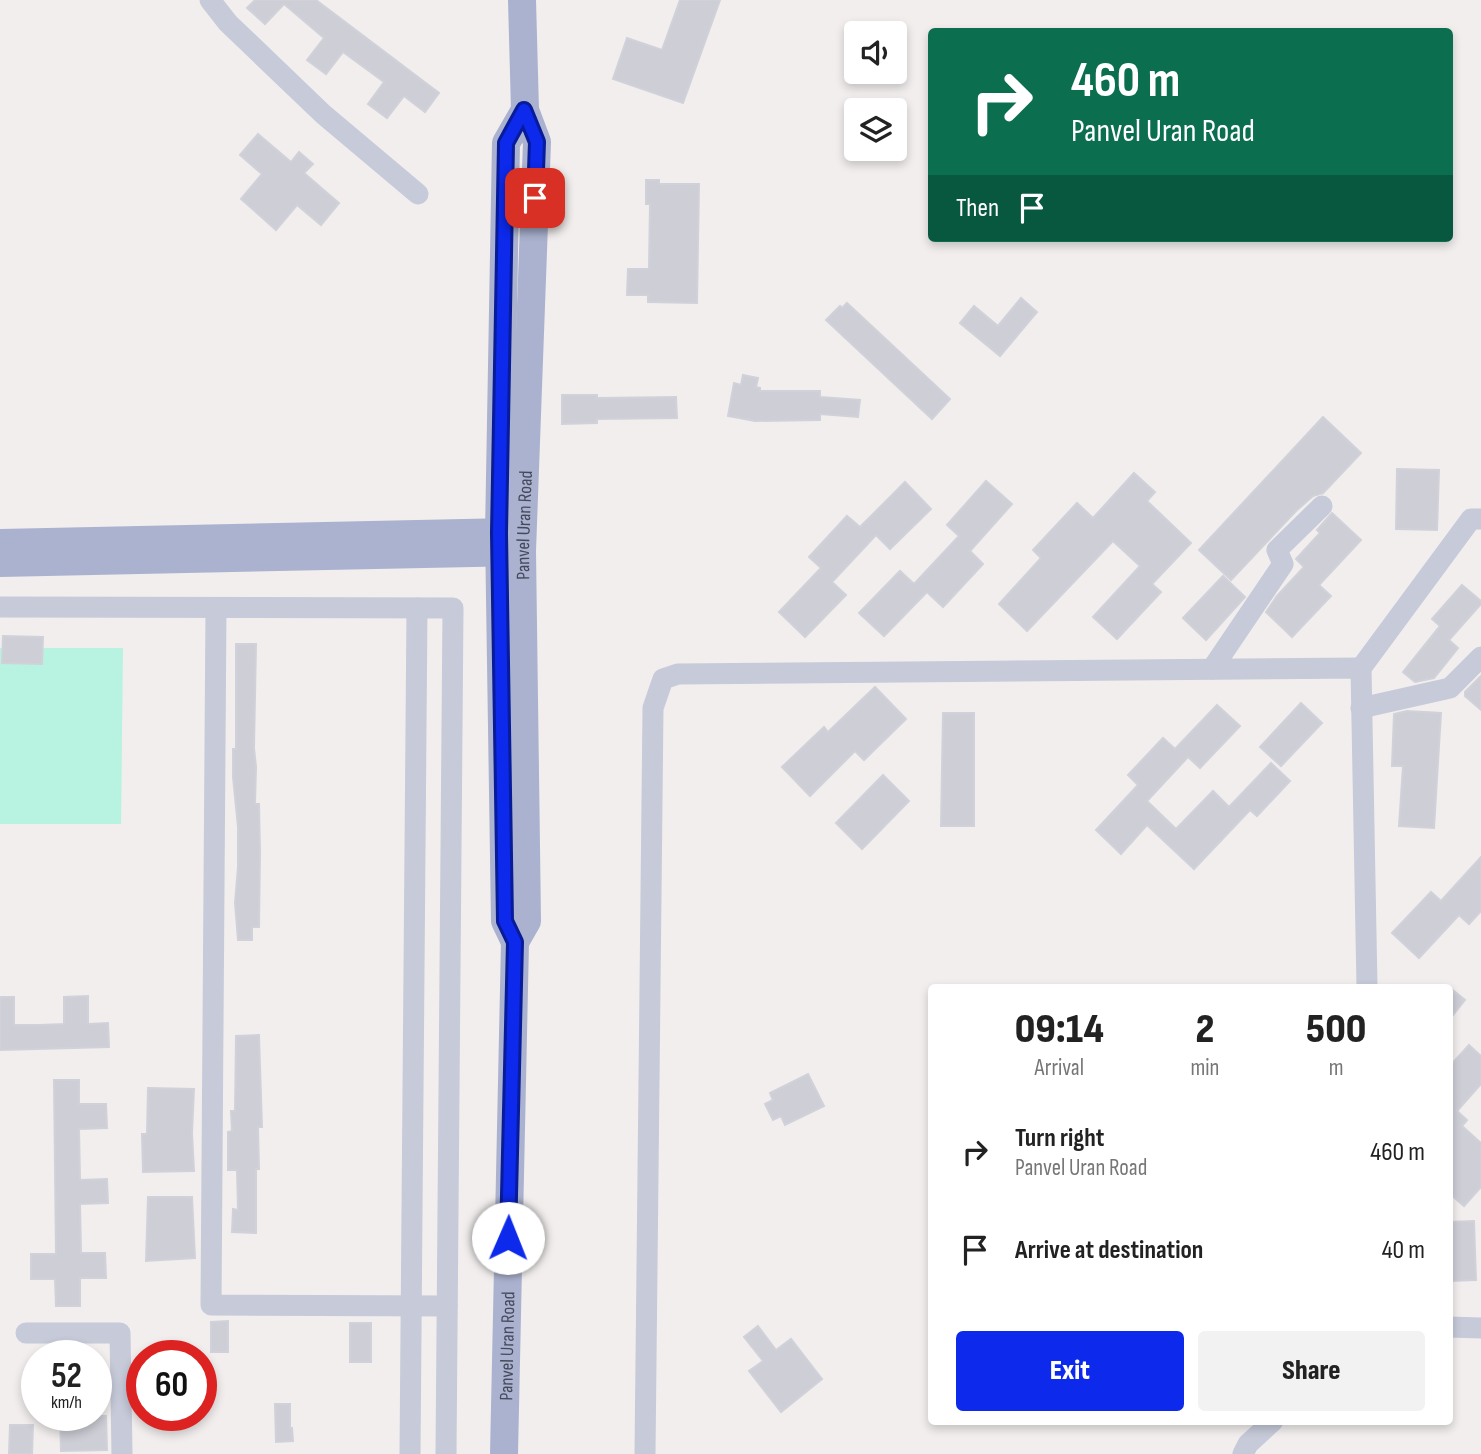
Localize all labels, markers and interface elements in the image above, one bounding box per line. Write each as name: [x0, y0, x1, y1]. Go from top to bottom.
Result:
map controls: [844, 21, 907, 161]
button: sound: [844, 21, 907, 84]
text: 460 m: [1071, 52, 1180, 111]
icon: right: [956, 56, 1047, 147]
button: layers: [844, 98, 907, 161]
text: Panvel Uran Road: [1071, 112, 1255, 151]
pin: [505, 168, 565, 228]
icon: arrive: [516, 179, 554, 217]
icon: arrive: [1013, 189, 1051, 227]
text: Then: [956, 193, 999, 224]
street label: Panvel Uran Road: [512, 470, 538, 580]
text: 09:14: [1015, 1004, 1104, 1055]
text: 2: [1196, 1004, 1214, 1055]
text: 500: [1306, 1004, 1366, 1055]
text: Arrival: [1035, 1054, 1084, 1082]
text: min: [1191, 1054, 1219, 1082]
text: m: [1329, 1054, 1344, 1082]
text: Turn right: [1015, 1123, 1104, 1154]
icon: right: [956, 1133, 994, 1171]
text: 460 m: [1370, 1137, 1425, 1168]
text: Panvel Uran Road: [1015, 1154, 1147, 1182]
position arrow: [471, 1201, 545, 1275]
icon: arrive: [956, 1231, 994, 1269]
text: Arrive at destination: [1015, 1235, 1203, 1266]
text: 40 m: [1382, 1235, 1425, 1266]
street label: Panvel Uran Road: [495, 1291, 520, 1401]
button: Exit: [956, 1331, 1184, 1411]
button: Share: [1198, 1331, 1425, 1411]
speed limit sign: 60: [126, 1340, 217, 1431]
text: 52: [51, 1355, 82, 1398]
text: km/h: [51, 1392, 82, 1413]

